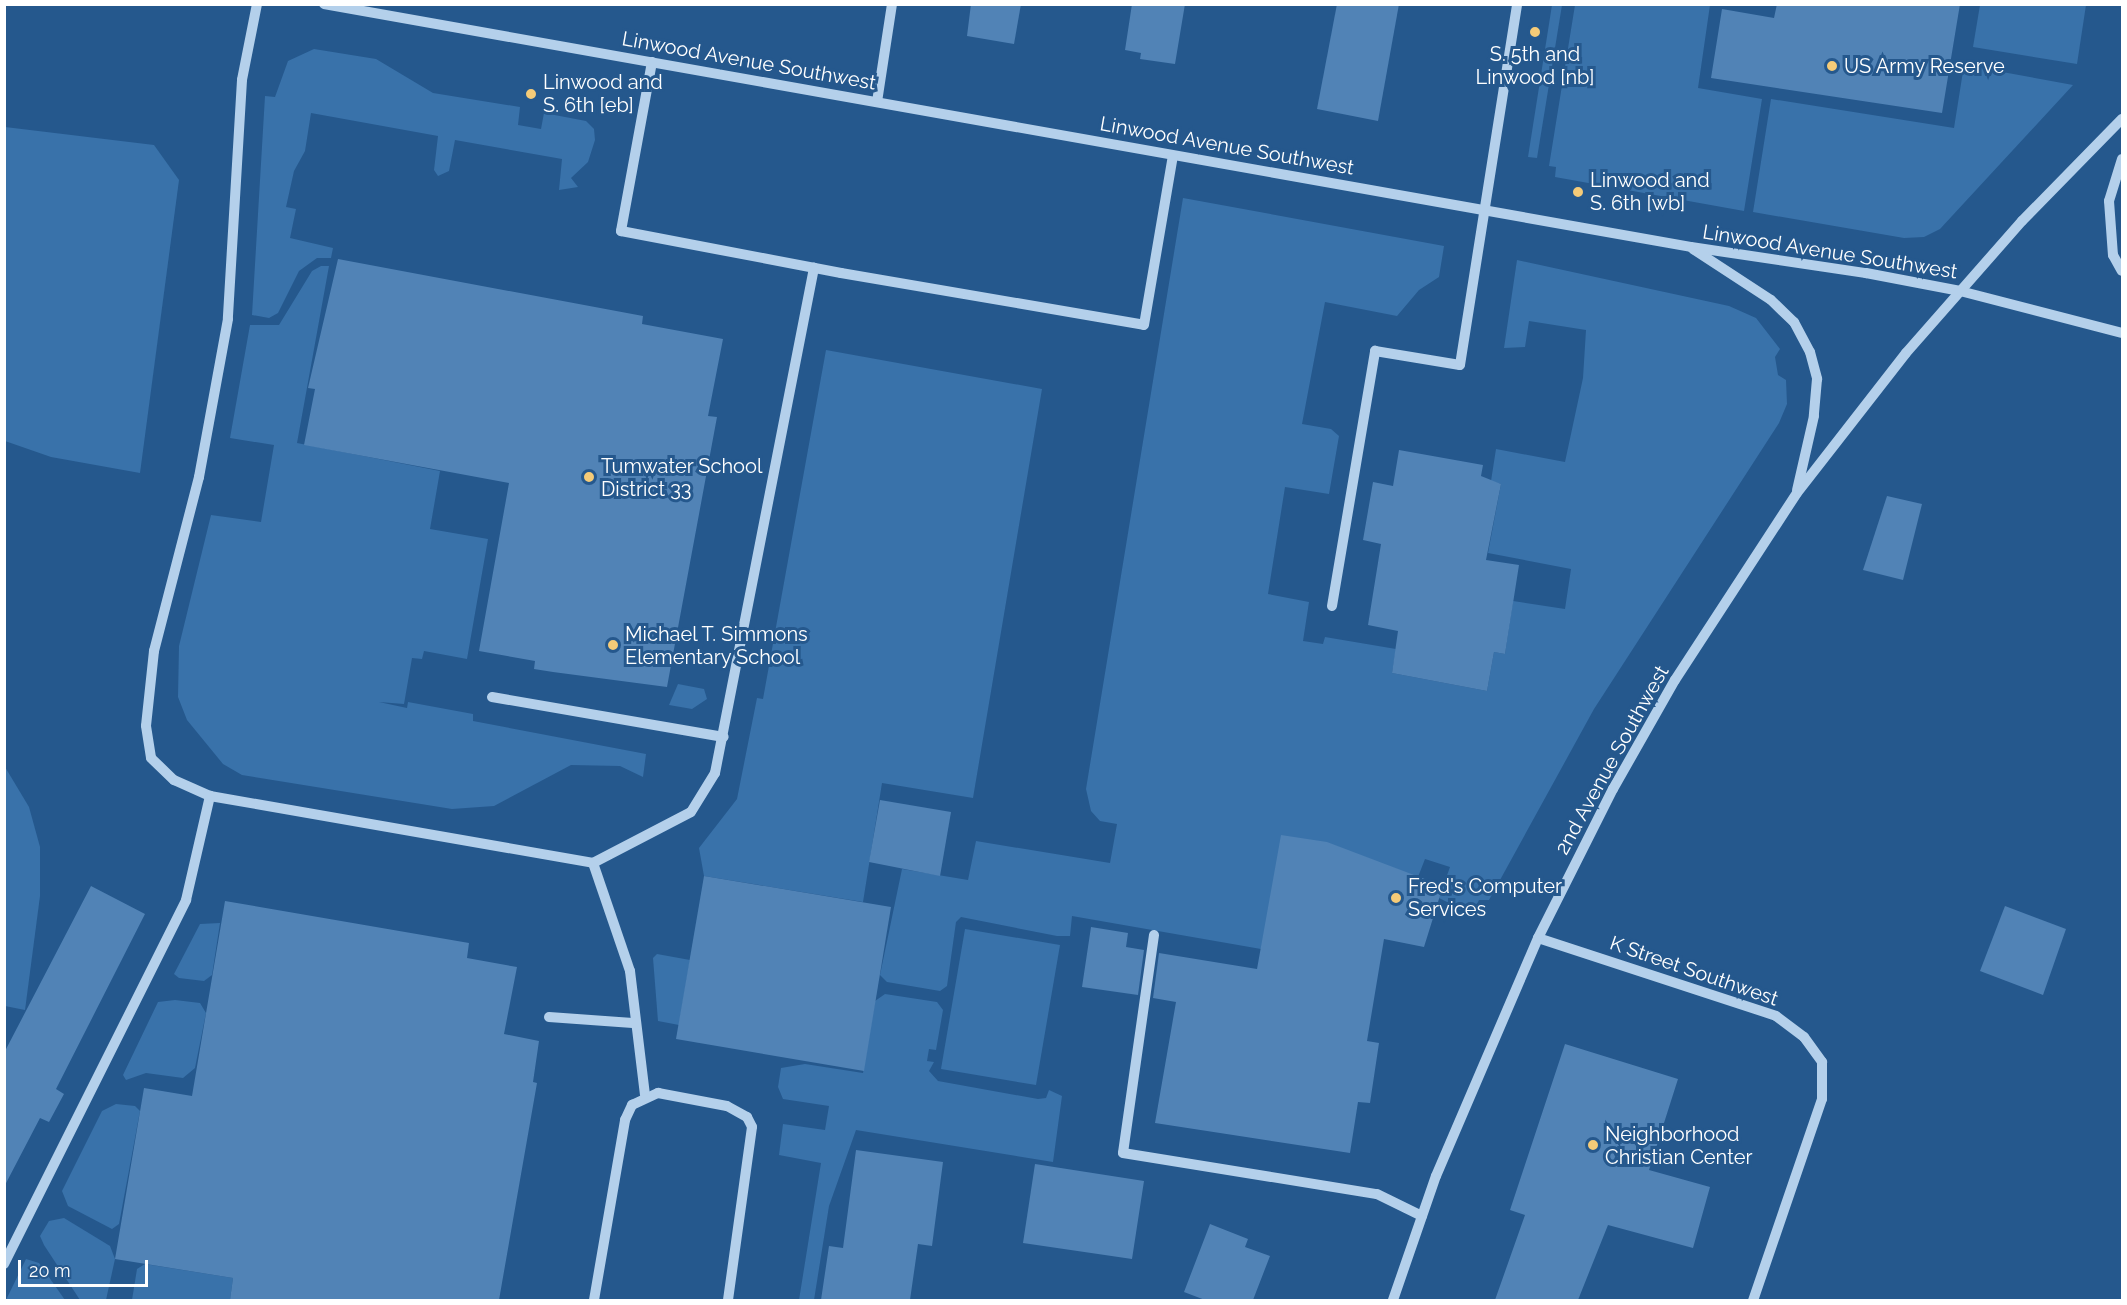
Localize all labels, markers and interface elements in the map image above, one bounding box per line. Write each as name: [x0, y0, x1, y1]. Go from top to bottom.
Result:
marker: S. 5th and Linwood [nb]: [1528, 25, 1542, 39]
street label: Linwood Avenue Southwest: [620, 27, 878, 95]
place label: S. 5th and Linwood [nb]: [1476, 42, 1594, 89]
place label: US Army Reserve: [1844, 54, 2006, 78]
marker: US Army Reserve: [1825, 59, 1839, 73]
place label: Linwood and S. 6th [eb]: [543, 70, 663, 117]
marker: Linwood and S. 6th [eb]: [524, 87, 538, 101]
street label: Linwood Avenue Southwest: [1098, 112, 1356, 180]
place label: Linwood and S. 6th [wb]: [1590, 168, 1710, 215]
marker: Linwood and S. 6th [wb]: [1571, 185, 1585, 199]
street label: Linwood Avenue Southwest: [1701, 220, 1959, 284]
place label: Tumwater School District 33: [601, 454, 763, 501]
marker: Tumwater School District 33: [582, 470, 596, 484]
place label: Michael T. Simmons Elementary School: [625, 622, 809, 669]
marker: Michael T. Simmons Elementary School: [606, 638, 620, 652]
street label: 2nd Avenue Southwest: [1550, 661, 1674, 859]
place label: Fred's Computer Services: [1408, 874, 1562, 921]
marker: Fred's Computer Services: [1389, 891, 1403, 905]
street label: K Street Southwest: [1607, 931, 1781, 1011]
place label: Neighborhood Christian Center: [1605, 1122, 1752, 1169]
marker: Neighborhood Christian Center: [1586, 1138, 1600, 1152]
scale bar: [21, 1248, 152, 1286]
text: 20 m: [29, 1260, 71, 1281]

